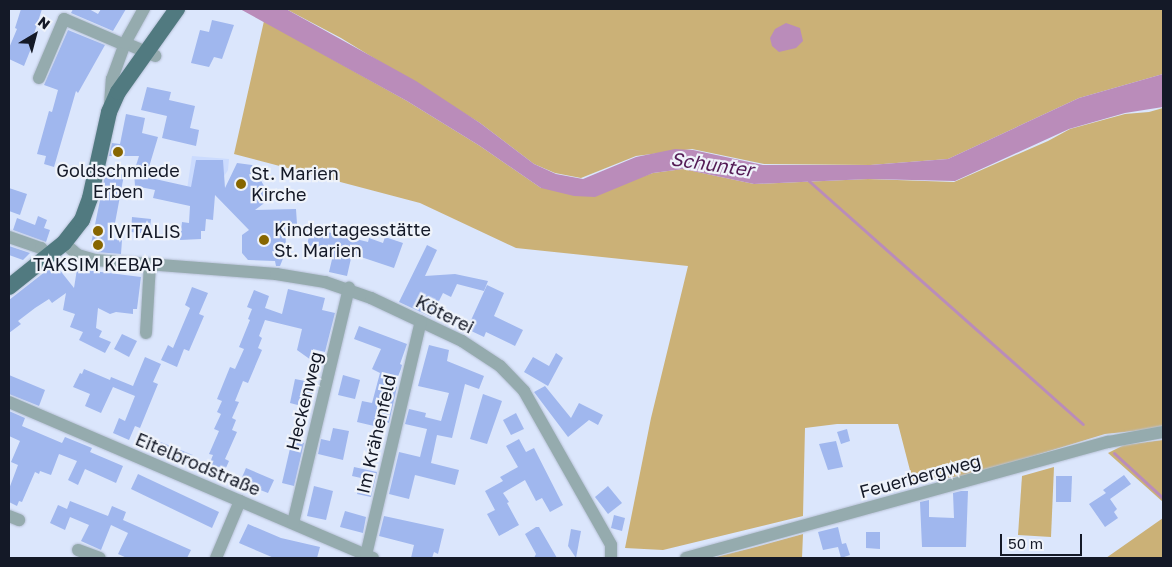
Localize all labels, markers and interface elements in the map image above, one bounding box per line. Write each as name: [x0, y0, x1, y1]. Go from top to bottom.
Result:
north arrow: [10, 10, 60, 60]
text: N: [35, 13, 54, 33]
marker: Goldschmiede Erben: [112, 146, 124, 158]
water label: Schunter: [669, 147, 755, 181]
place label: Goldschmiede Erben: [56, 160, 180, 202]
place label: St. Marien Kirche: [251, 163, 339, 205]
marker: St. Marien Kirche: [235, 178, 247, 190]
place label: Kindertagesstätte St. Marien: [274, 219, 431, 262]
place label: IVITALIS: [108, 220, 181, 242]
marker: IVITALIS: [92, 225, 104, 237]
marker: Kindertagesstätte St. Marien: [258, 234, 270, 246]
marker: TAKSIM KEBAP: [92, 239, 104, 251]
place label: TAKSIM KEBAP: [33, 253, 163, 275]
street label: Köterei: [412, 290, 478, 338]
street label: Heckenweg: [281, 349, 327, 453]
street label: Im Krähenfeld: [352, 372, 400, 496]
street label: Eitelbrodstraße: [132, 428, 264, 500]
street label: Feuerbergweg: [857, 449, 983, 503]
scale bar: [1002, 524, 1084, 556]
text: 50 m: [1008, 534, 1043, 552]

